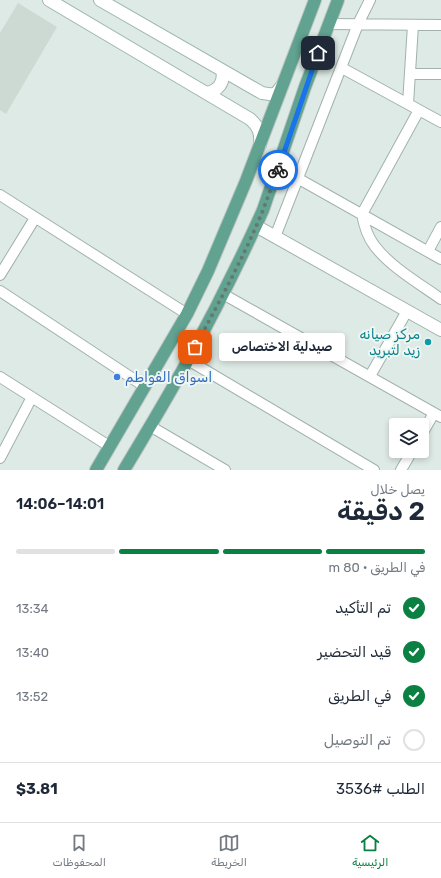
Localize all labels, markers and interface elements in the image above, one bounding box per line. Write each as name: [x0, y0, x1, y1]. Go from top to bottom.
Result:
pin: [301, 36, 335, 70]
icon: home: [307, 42, 329, 64]
courier: [258, 150, 298, 190]
icon: bike: [267, 159, 289, 181]
place label: مركز صيانه زيد لتبريد: [359, 326, 420, 359]
pin: [178, 330, 212, 364]
callout: صيدلية الاختصاص: [219, 333, 345, 361]
icon: bag: [184, 336, 206, 358]
marker: مركز صيانه زيد لتبريد: [423, 337, 433, 347]
text: صيدلية الاختصاص: [232, 339, 332, 354]
place label: اسواق الفواطم: [125, 369, 212, 386]
marker: اسواق الفواطم: [112, 372, 122, 382]
map controls: [389, 418, 429, 458]
button: layers: [389, 418, 429, 458]
text: يصل خلال: [371, 482, 425, 497]
text: 14:01–14:06: [16, 495, 104, 513]
text: 2 دقيقة: [337, 496, 425, 527]
text: في الطريق · 80 m: [328, 560, 425, 575]
icon: check: [403, 597, 425, 619]
text: تم التأكيد: [335, 599, 391, 617]
text: 13:34: [16, 601, 49, 616]
icon: check: [403, 641, 425, 663]
text: قيد التحضير: [318, 643, 391, 661]
text: 13:40: [16, 645, 49, 660]
icon: check: [403, 685, 425, 707]
text: في الطريق: [328, 687, 391, 705]
text: 13:52: [16, 689, 48, 704]
text: تم التوصيل: [324, 731, 391, 749]
text: $3.81: [16, 780, 58, 798]
text: الطلب #3536: [336, 780, 425, 798]
tab: المحفوظات: [53, 832, 106, 869]
tab: الخريطة: [211, 832, 247, 869]
tab: الرئيسية: [352, 832, 388, 869]

